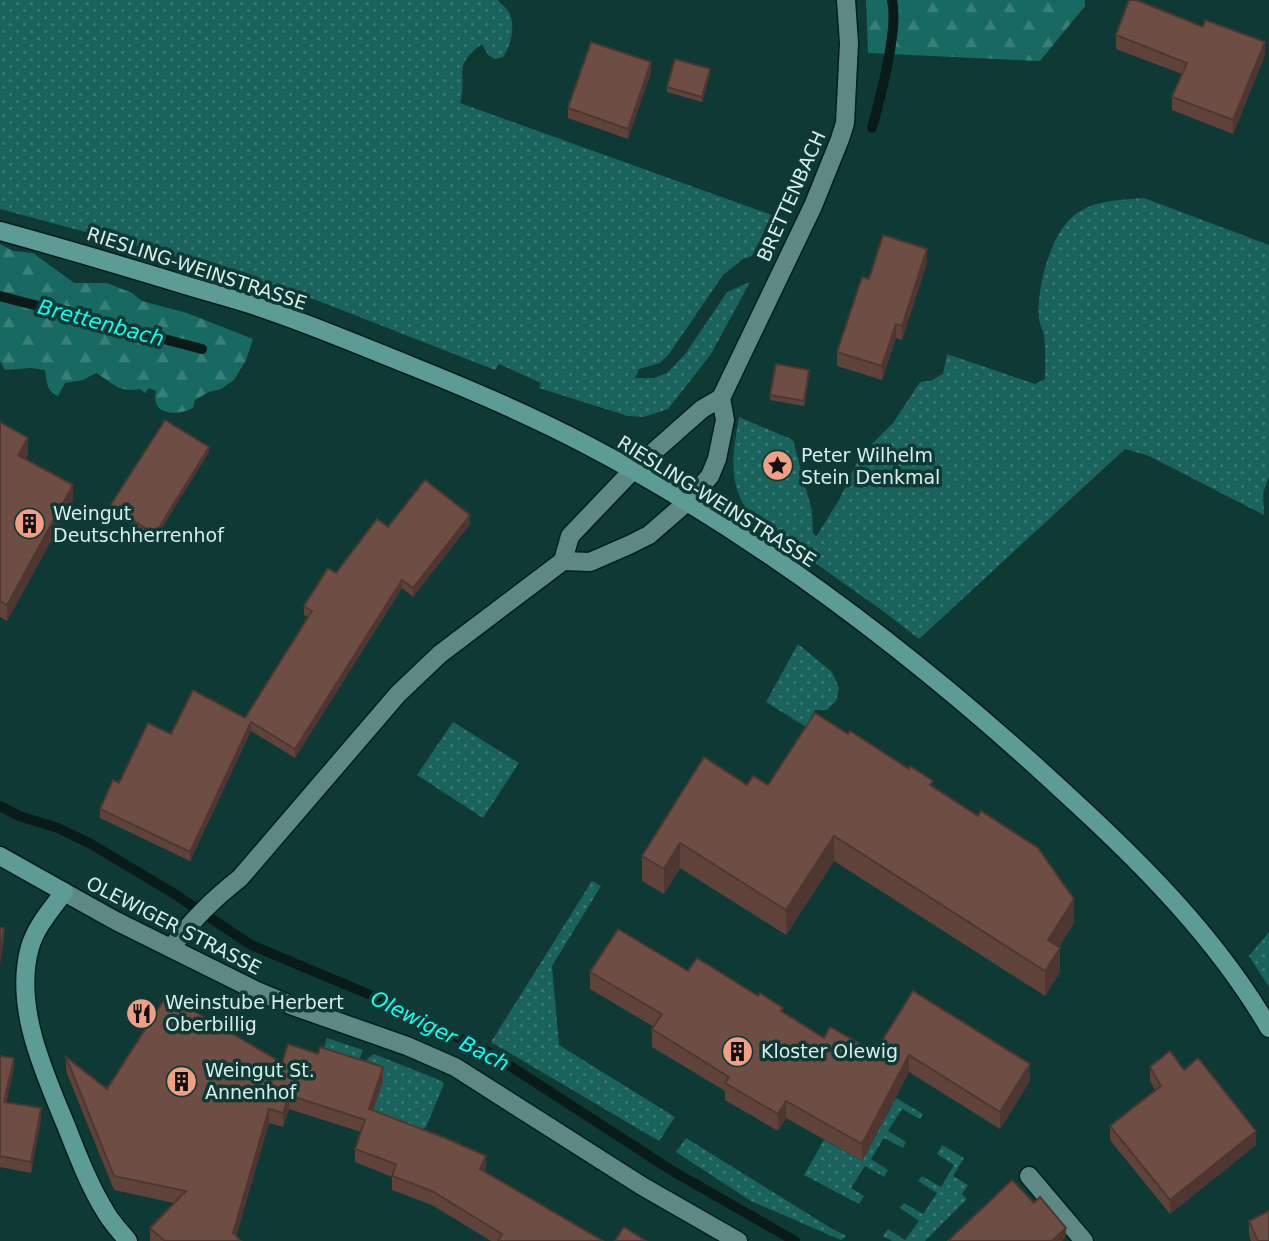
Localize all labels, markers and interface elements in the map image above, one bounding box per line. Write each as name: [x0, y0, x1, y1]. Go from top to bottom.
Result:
street label: BRETTENBACH: [752, 127, 830, 265]
street label: RIESLING-WEINSTRASSE: [84, 222, 310, 314]
water label: Brettenbach: [35, 295, 167, 351]
street label: RIESLING-WEINSTRASSE: [614, 431, 820, 571]
place label: Peter Wilhelm Stein Denkmal: [801, 444, 940, 488]
place icon: Peter Wilhelm Stein Denkmal: [761, 449, 795, 483]
place label: Weingut Deutschherrenhof: [53, 502, 225, 546]
building icon: Weingut Deutschherrenhof: [13, 507, 47, 541]
street label: OLEWIGER STRASSE: [83, 871, 265, 979]
water label: Olewiger Bach: [367, 986, 513, 1076]
place label: Weinstube Herbert Oberbillig: [165, 991, 344, 1035]
restaurant icon: Weinstube Herbert Oberbillig: [125, 996, 159, 1030]
building icon: Kloster Olewig: [721, 1034, 755, 1068]
place label: Kloster Olewig: [761, 1040, 898, 1062]
place label: Weingut St. Annenhof: [205, 1059, 315, 1103]
building icon: Weingut St. Annenhof: [165, 1064, 199, 1098]

